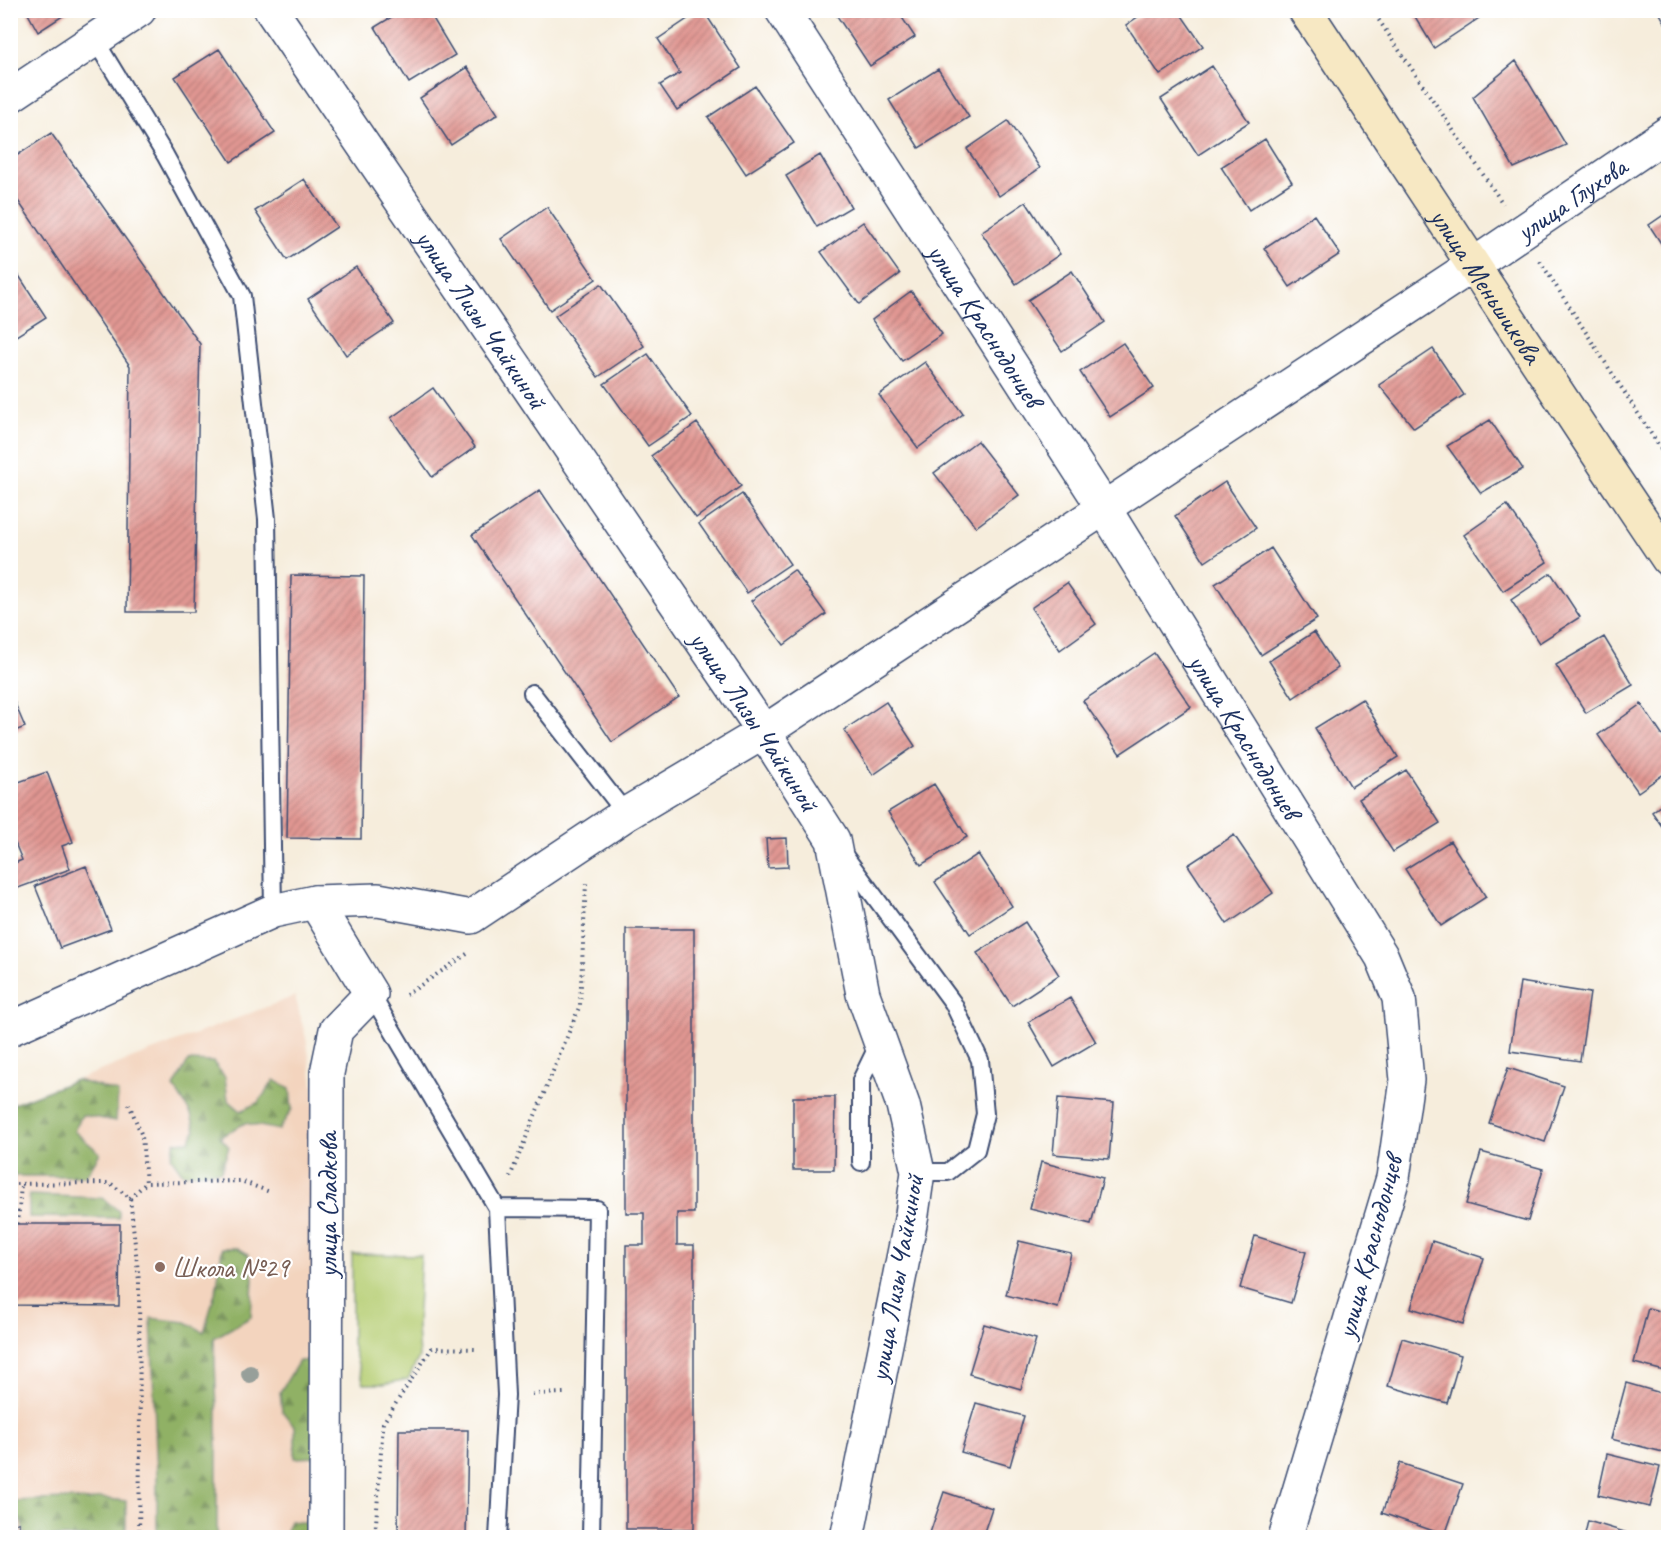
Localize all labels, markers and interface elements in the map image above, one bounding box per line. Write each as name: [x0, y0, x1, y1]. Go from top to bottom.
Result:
street label: улица Глухова: [1508, 147, 1635, 249]
street label: улица Меньшикова: [1422, 199, 1552, 371]
street label: улица Лизы Чайкиной: [407, 221, 556, 416]
street label: улица Краснодонцев: [919, 235, 1054, 418]
street label: улица Лизы Чайкиной: [681, 622, 828, 819]
street label: улица Краснодонцев: [1180, 645, 1312, 829]
street label: улица Сладкова: [310, 1130, 345, 1280]
street label: улица Краснодонцев: [1327, 1147, 1412, 1344]
street label: улица Лизы Чайкиной: [860, 1170, 932, 1386]
place label: Школа №29: [172, 1250, 291, 1285]
marker: Школа №29: [153, 1260, 167, 1274]

